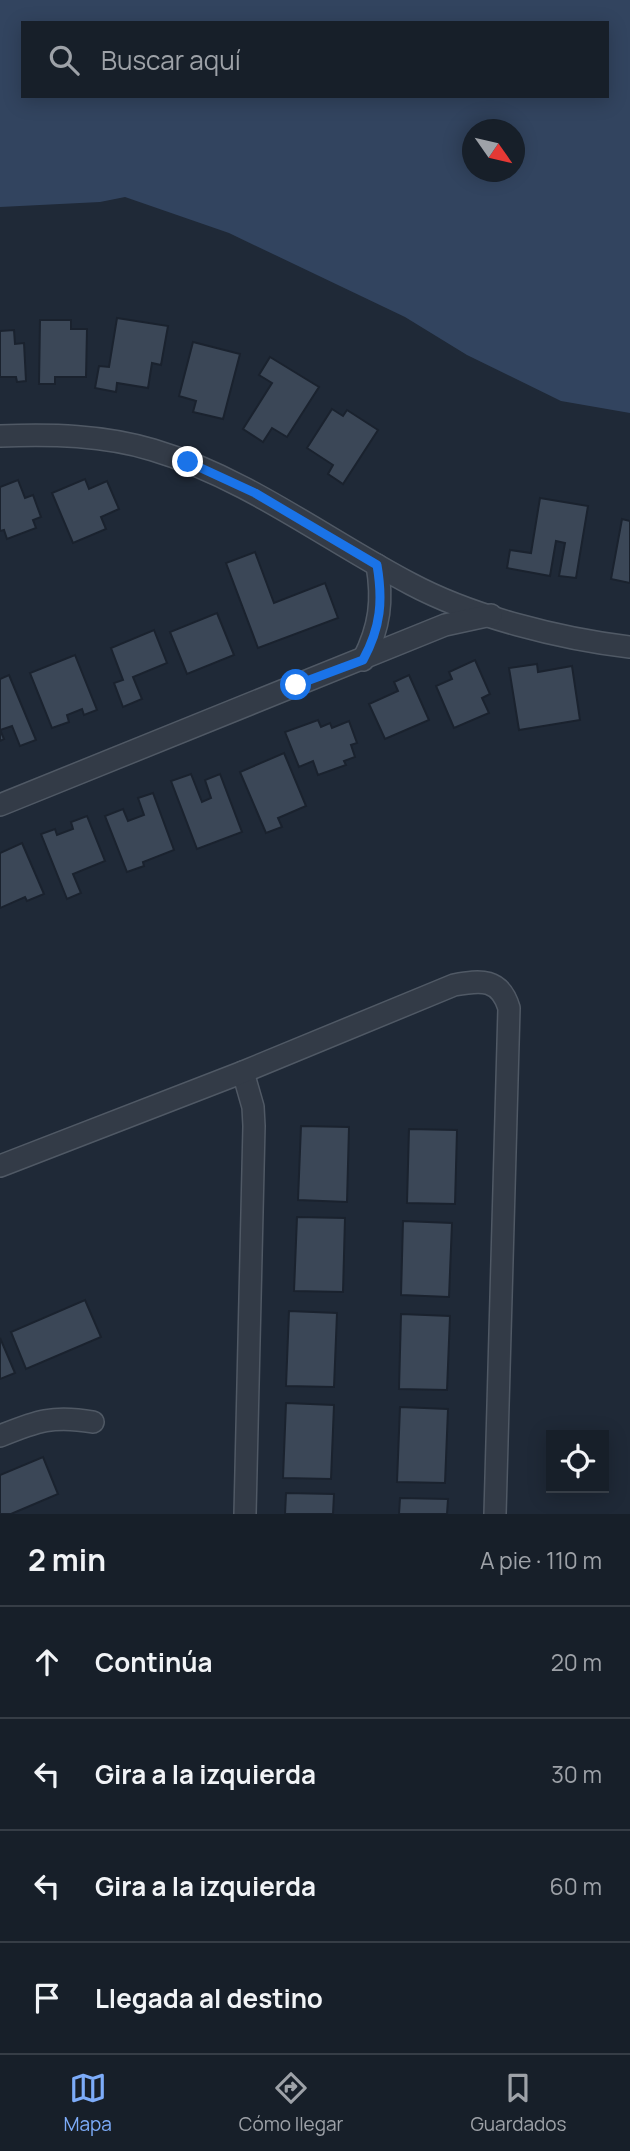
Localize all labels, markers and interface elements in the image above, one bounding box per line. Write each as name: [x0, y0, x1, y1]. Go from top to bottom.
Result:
search box: [21, 21, 609, 98]
icon: search: [45, 41, 83, 79]
text: Buscar aquí: [101, 42, 241, 78]
north arrow: [462, 119, 525, 182]
route end: [172, 446, 203, 477]
route start: [280, 669, 311, 700]
map controls: [546, 1430, 609, 1493]
button: locate: [546, 1430, 609, 1493]
text: 2 min: [28, 1539, 106, 1580]
text: A pie · 110 m: [480, 1544, 602, 1576]
icon: ahead: [28, 1643, 66, 1681]
text: Continúa: [95, 1644, 213, 1680]
text: 20 m: [551, 1646, 602, 1678]
icon: left: [28, 1755, 66, 1793]
text: Gira a la izquierda: [95, 1756, 316, 1792]
text: 30 m: [551, 1758, 602, 1790]
icon: left: [28, 1867, 66, 1905]
text: Gira a la izquierda: [95, 1868, 316, 1904]
text: 60 m: [550, 1870, 602, 1902]
icon: arrive: [28, 1979, 66, 2017]
text: Llegada al destino: [95, 1980, 323, 2016]
tab: Mapa: [64, 2069, 112, 2137]
tab: Cómo llegar: [239, 2069, 343, 2137]
tab: Guardados: [470, 2069, 566, 2137]

